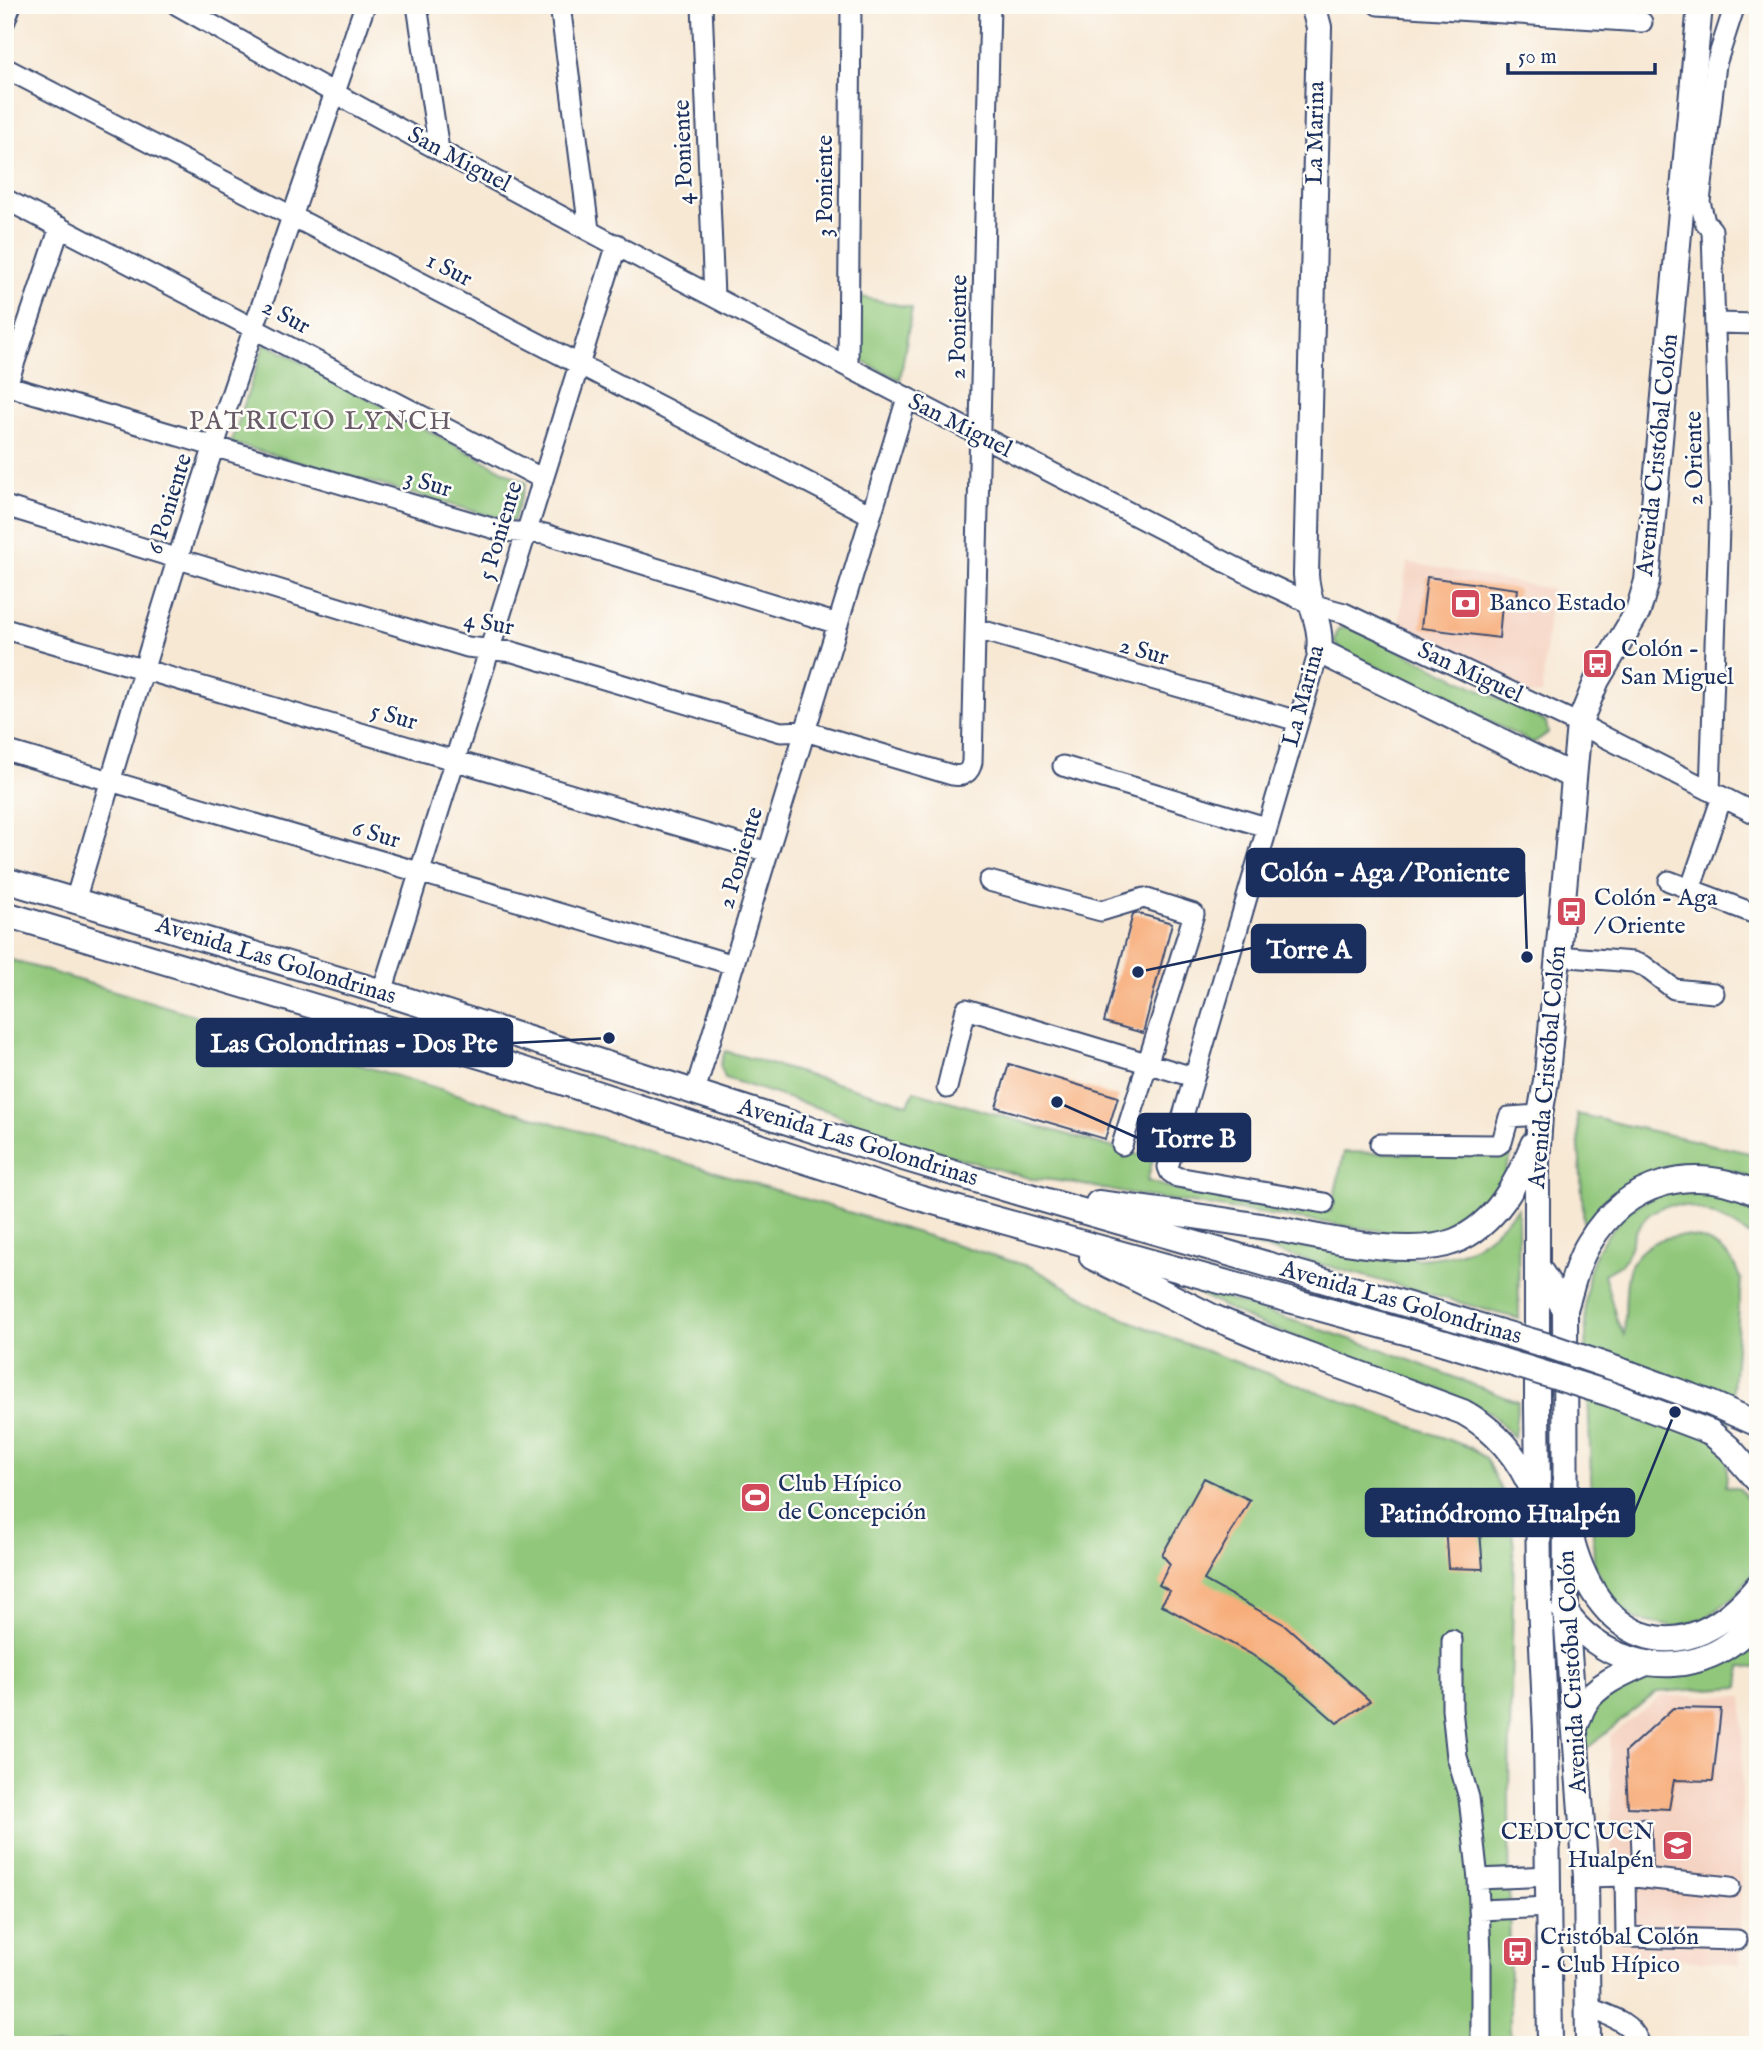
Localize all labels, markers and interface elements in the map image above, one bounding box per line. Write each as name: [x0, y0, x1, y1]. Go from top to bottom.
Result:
scale bar: [1508, 32, 1654, 76]
text: 50 m: [1518, 44, 1557, 71]
street label: La Marina: [1300, 80, 1332, 185]
street label: 4 Poniente: [667, 99, 701, 205]
street label: San Miguel: [402, 120, 516, 200]
street label: 3 Poniente: [810, 135, 841, 237]
street label: 1 Sur: [421, 245, 477, 295]
street label: 2 Poniente: [943, 274, 975, 380]
street label: 2 Sur: [257, 292, 316, 343]
street label: Avenida Cristóbal Colón: [1630, 332, 1686, 579]
street label: San Miguel: [903, 387, 1018, 466]
district label: PATRICIO LYNCH: [189, 405, 453, 438]
street label: 2 Oriente: [1679, 410, 1711, 506]
street label: 6 Poniente: [140, 450, 200, 558]
street label: 3 Sur: [401, 463, 455, 506]
street label: 5 Poniente: [471, 478, 531, 584]
bank icon: Banco Estado: [1449, 586, 1483, 620]
place label: Banco Estado: [1489, 588, 1626, 619]
street label: 4 Sur: [461, 604, 517, 644]
street label: 2 Sur: [1116, 630, 1173, 674]
place label: Colón - San Miguel: [1621, 634, 1734, 693]
street label: San Miguel: [1412, 635, 1528, 711]
street label: La Marina: [1276, 641, 1333, 750]
bus stop icon: Colón - San Miguel: [1581, 646, 1615, 680]
street label: 5 Sur: [367, 696, 421, 738]
street label: 2 Poniente: [711, 803, 771, 913]
street label: 6 Sur: [348, 813, 404, 857]
callout: Colón - Aga / Poniente: [1247, 849, 1524, 896]
text: Colón - Aga / Poniente: [1260, 857, 1510, 890]
place label: Colón - Aga / Oriente: [1594, 883, 1718, 942]
bus stop icon: Colón - Aga / Oriente: [1554, 895, 1588, 929]
street label: Avenida Las Golondrinas: [151, 909, 400, 1012]
callout: Torre A: [1252, 925, 1365, 972]
text: Torre A: [1266, 934, 1353, 967]
street label: Avenida Cristóbal Colón: [1522, 944, 1574, 1191]
callout: Las Golondrinas - Dos Pte: [197, 1019, 512, 1066]
text: Las Golondrinas - Dos Pte: [210, 1028, 498, 1061]
street label: Avenida Las Golondrinas: [733, 1091, 982, 1194]
callout: Torre B: [1138, 1114, 1250, 1161]
text: Torre B: [1151, 1123, 1236, 1156]
street label: Avenida Las Golondrinas: [1276, 1253, 1525, 1352]
place label: Club Hípico de Concepción: [778, 1469, 927, 1528]
sports icon: Club Hípico de Concepción: [738, 1481, 772, 1515]
callout: Patinódromo Hualpén: [1366, 1489, 1634, 1536]
text: Patinódromo Hualpén: [1380, 1498, 1620, 1531]
street label: Avenida Cristóbal Colón: [1551, 1549, 1595, 1795]
place label: CEDUC UCN Hualpén: [1501, 1817, 1654, 1876]
school or university icon: CEDUC UCN Hualpén: [1660, 1829, 1694, 1863]
place label: Cristóbal Colón - Club Hípico: [1540, 1922, 1699, 1981]
bus stop icon: Cristóbal Colón - Club Hípico: [1500, 1934, 1534, 1968]

